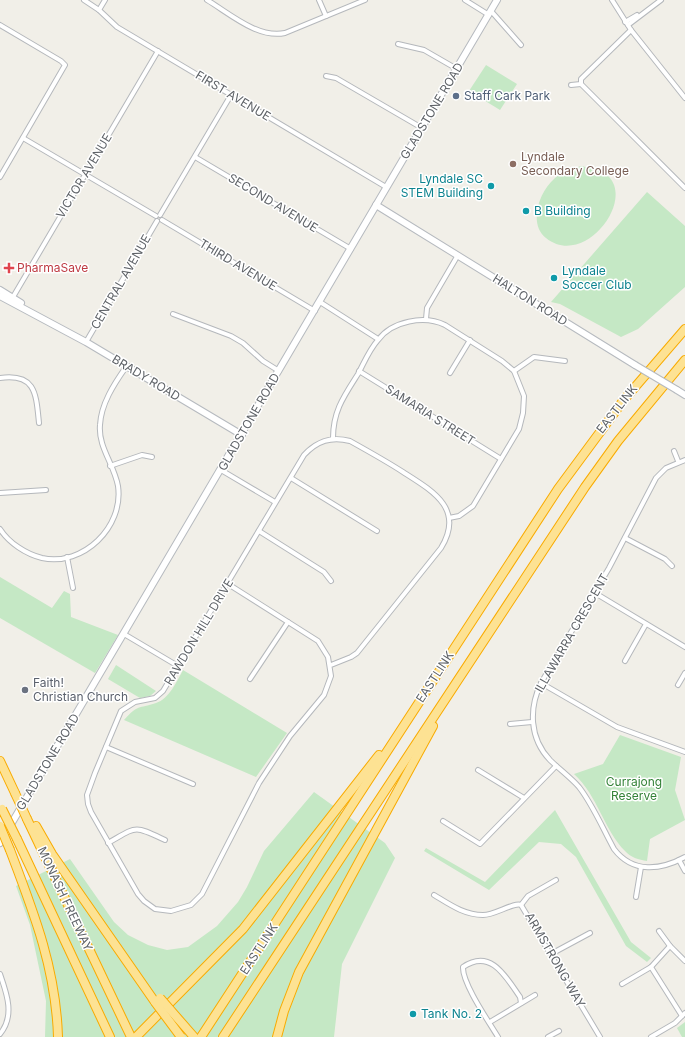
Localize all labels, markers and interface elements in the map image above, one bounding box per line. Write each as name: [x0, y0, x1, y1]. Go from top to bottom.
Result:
street label: GLADSTONE ROAD: [397, 60, 466, 162]
street label: FIRST AVENUE: [193, 67, 274, 124]
place label: Staff Cark Park: [464, 88, 550, 103]
marker: Staff Cark Park: [451, 91, 461, 101]
street label: VICTOR AVENUE: [52, 131, 115, 221]
place label: Lyndale Secondary College: [521, 149, 629, 178]
marker: Lyndale Secondary College: [508, 159, 518, 169]
street label: SECOND AVENUE: [226, 170, 321, 235]
place label: Lyndale SC STEM Building: [401, 171, 483, 200]
marker: Lyndale SC STEM Building: [486, 181, 496, 191]
place label: B Building: [534, 203, 591, 218]
marker: B Building: [521, 206, 531, 216]
street label: CENTRAL AVENUE: [87, 232, 154, 332]
street label: THIRD AVENUE: [197, 236, 280, 294]
place label: PharmaSave: [17, 260, 88, 275]
marker: PharmaSave: [4, 263, 14, 273]
place label: Lyndale Soccer Club: [562, 263, 632, 292]
street label: HALTON ROAD: [490, 271, 570, 329]
marker: Lyndale Soccer Club: [549, 273, 559, 283]
street label: BRADY ROAD: [109, 351, 183, 404]
street label: GLADSTONE ROAD: [215, 370, 283, 473]
street label: SAMARIA STREET: [383, 381, 478, 448]
street label: EASTLINK: [593, 381, 640, 436]
street label: ILLAWARRA CRESCENT: [531, 570, 612, 695]
street label: RAWDON HILL DRIVE: [161, 576, 236, 688]
street label: EASTLINK: [412, 648, 457, 705]
place label: Faith! Christian Church: [33, 675, 128, 704]
marker: Faith! Christian Church: [20, 685, 30, 695]
street label: GLADSTONE ROAD: [13, 711, 82, 813]
park label: Currajong Reserve: [606, 774, 662, 803]
street label: MONASH FREEWAY: [35, 844, 96, 953]
street label: ARMSTRONG WAY: [522, 910, 589, 1010]
street label: EASTLINK: [236, 920, 281, 977]
place label: Tank No. 2: [421, 1006, 482, 1021]
marker: Tank No. 2: [408, 1009, 418, 1019]

